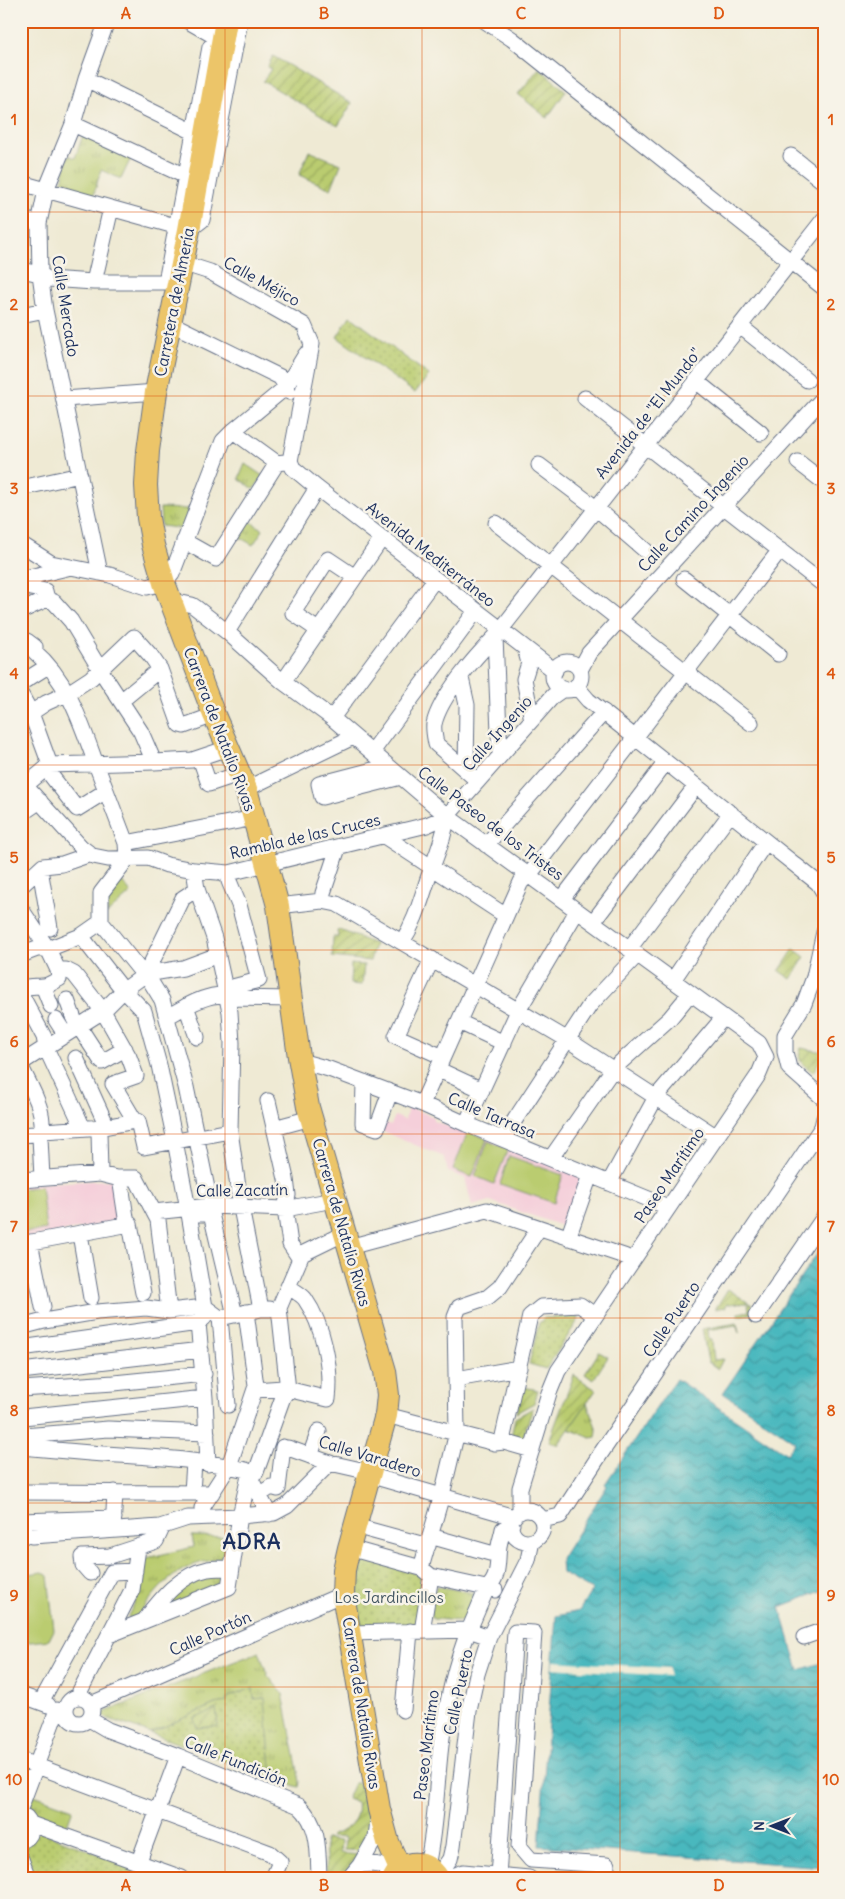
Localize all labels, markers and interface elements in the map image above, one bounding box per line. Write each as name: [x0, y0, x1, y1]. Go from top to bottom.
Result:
text: A: [121, 3, 131, 23]
text: B: [319, 3, 330, 23]
text: C: [516, 3, 527, 23]
text: D: [713, 3, 725, 23]
text: 1: [11, 109, 17, 129]
text: 1: [828, 109, 834, 129]
street label: Carretera de Almería: [150, 226, 198, 378]
street label: Calle Méjico: [220, 252, 304, 310]
street label: Calle Mercado: [48, 254, 84, 358]
text: 2: [10, 294, 19, 314]
text: 2: [827, 294, 836, 314]
street label: Avenida de "El Mundo": [591, 343, 705, 483]
street label: Calle Camino Ingenio: [633, 450, 753, 576]
text: 3: [9, 478, 19, 498]
text: 3: [826, 478, 836, 498]
street label: Avenida Mediterráneo: [362, 497, 500, 611]
street label: Carrera de Natalio Rivas: [179, 644, 261, 814]
text: 4: [9, 663, 19, 683]
text: 4: [826, 663, 836, 683]
street label: Calle Ingenio: [458, 691, 536, 775]
street label: Calle Paseo de los Tristes: [414, 762, 568, 884]
street label: Rambla de las Cruces: [228, 809, 382, 863]
text: 5: [9, 847, 19, 867]
text: 5: [826, 847, 836, 867]
text: 6: [9, 1031, 19, 1051]
text: 6: [826, 1031, 836, 1051]
street label: Calle Tarrasa: [445, 1087, 539, 1143]
street label: Paseo Marítimo: [630, 1123, 708, 1227]
street label: Carrera de Natalio Rivas: [308, 1136, 376, 1308]
street label: Calle Zacatín: [196, 1179, 288, 1201]
text: 7: [10, 1216, 18, 1236]
text: 7: [827, 1216, 835, 1236]
street label: Calle Puerto: [638, 1277, 704, 1361]
text: 8: [9, 1400, 19, 1420]
text: 8: [826, 1400, 836, 1420]
street label: Calle Varadero: [316, 1431, 424, 1481]
district label: ADRA: [222, 1528, 282, 1555]
text: 9: [9, 1585, 19, 1605]
text: 9: [826, 1585, 836, 1605]
park label: Los Jardincillos: [334, 1587, 444, 1607]
street label: Calle Portón: [166, 1606, 254, 1660]
street label: Carrera de Natalio Rivas: [338, 1615, 386, 1791]
street label: Calle Puerto: [439, 1647, 477, 1737]
street label: Paseo Marítimo: [409, 1689, 443, 1801]
street label: Calle Fundición: [182, 1731, 290, 1791]
text: 10: [6, 1769, 22, 1789]
text: 10: [823, 1769, 839, 1789]
north arrow: [748, 1802, 798, 1852]
text: N: [750, 1821, 768, 1831]
text: A: [121, 1875, 131, 1895]
text: B: [319, 1875, 330, 1895]
text: C: [516, 1875, 527, 1895]
text: D: [713, 1875, 725, 1895]

